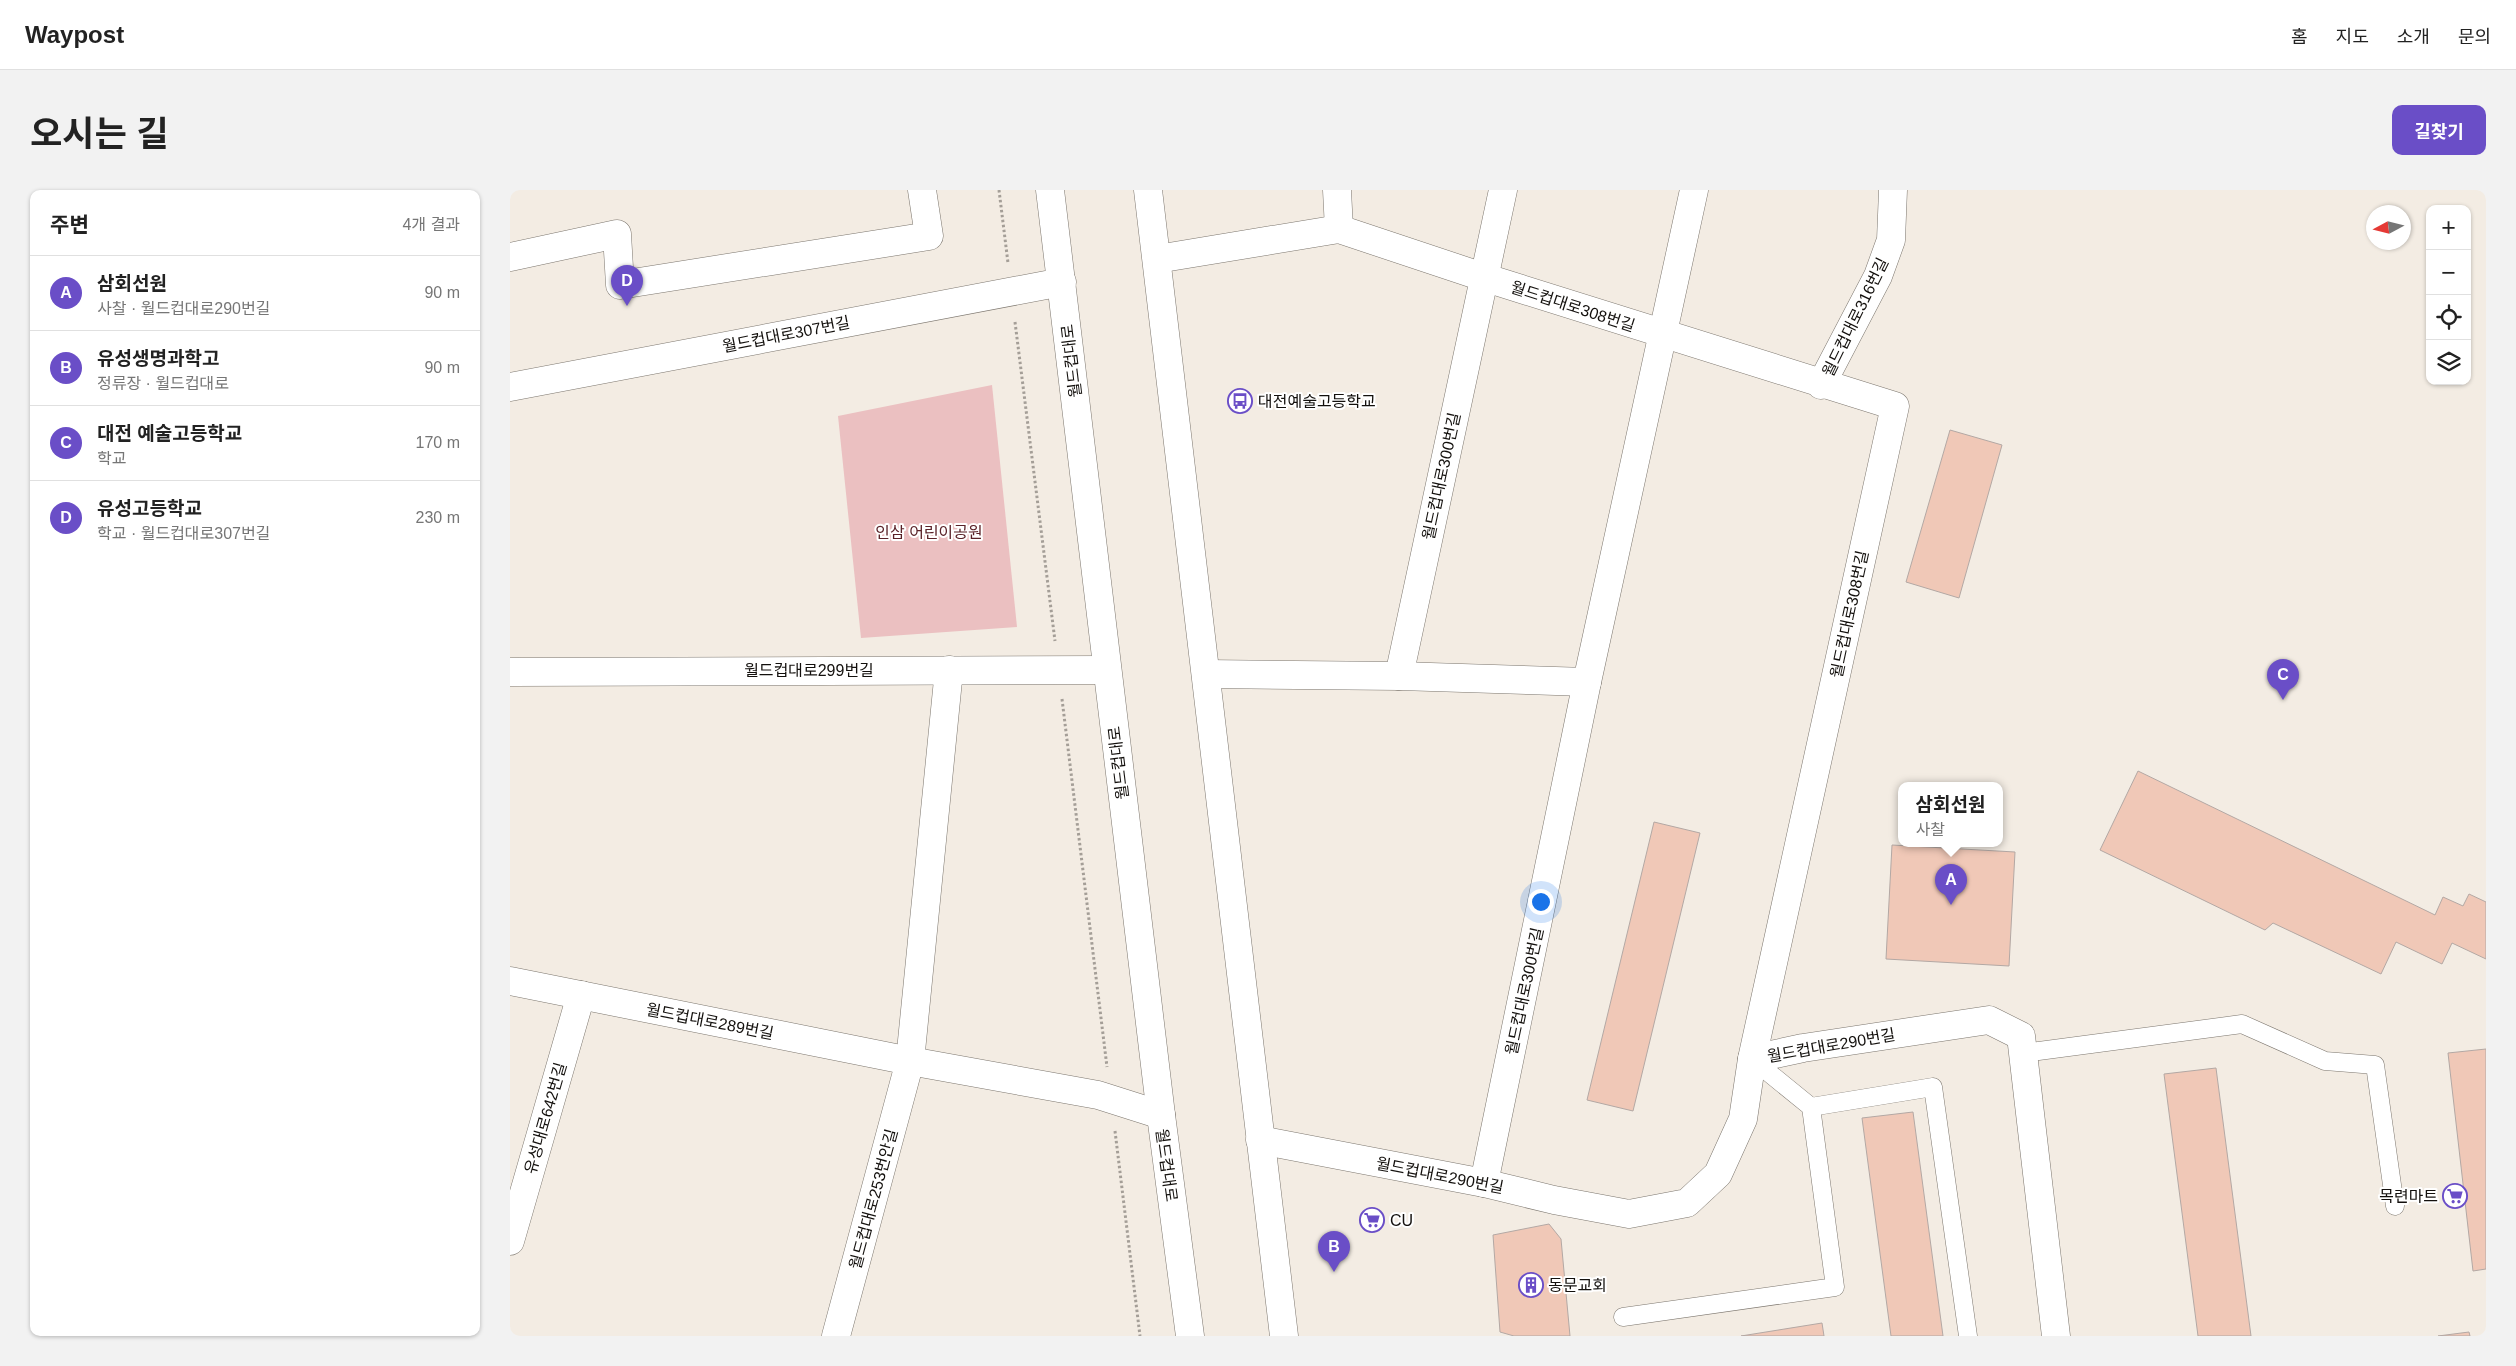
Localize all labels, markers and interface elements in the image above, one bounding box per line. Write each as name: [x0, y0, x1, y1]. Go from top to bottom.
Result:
text: Waypost: [25, 21, 124, 48]
text: 홈: [2291, 27, 2308, 47]
text: 지도: [2336, 27, 2369, 47]
text: 소개: [2397, 27, 2430, 47]
text: 문의: [2458, 27, 2491, 47]
button: 길찾기: [2392, 105, 2486, 155]
text: 오시는 길: [30, 114, 169, 153]
north arrow: [2366, 205, 2411, 250]
map controls: [2426, 205, 2471, 385]
button: +: [2426, 205, 2471, 250]
text: 주변: [50, 213, 89, 236]
text: 4개 결과: [402, 216, 460, 233]
button: −: [2426, 250, 2471, 295]
street label: 월드컵대로316번길: [1819, 255, 1892, 379]
pin: D: [611, 265, 643, 306]
text: 삼회선원: [97, 273, 167, 294]
street label: 월드컵대로308번길: [1509, 278, 1637, 335]
text: A: [60, 284, 72, 301]
text: 90 m: [424, 284, 460, 301]
button: locate: [2426, 295, 2471, 340]
text: 사찰 · 월드컵대로290번길: [97, 300, 270, 317]
street label: 월드컵대로307번길: [721, 314, 851, 355]
street label: 월드컵대로: [1059, 323, 1084, 399]
button: layers: [2426, 340, 2471, 385]
text: 유성생명과학고: [97, 348, 219, 369]
text: B: [60, 359, 72, 376]
text: 90 m: [424, 359, 460, 376]
text: 정류장 · 월드컵대로: [97, 375, 229, 392]
bus stop icon: 대전예술고등학교: [1227, 388, 1253, 414]
place label: 대전예술고등학교: [1258, 393, 1376, 410]
street label: 월드컵대로300번길: [1420, 411, 1463, 541]
text: 대전 예술고등학교: [97, 423, 242, 444]
text: C: [60, 434, 72, 451]
text: 170 m: [416, 434, 460, 451]
text: 학교: [97, 450, 126, 467]
text: 유성고등학교: [97, 498, 202, 519]
text: D: [60, 509, 72, 526]
text: 230 m: [416, 509, 460, 526]
park label: 인삼 어린이공원: [875, 524, 983, 541]
text: 학교 · 월드컵대로307번길: [97, 525, 270, 542]
street label: 월드컵대로308번길: [1828, 549, 1871, 679]
pin: C: [2267, 659, 2299, 700]
street label: 월드컵대로299번길: [744, 662, 874, 679]
street label: 월드컵대로: [1106, 725, 1131, 801]
popup: [1898, 782, 2003, 847]
text: 삼회선원: [1916, 794, 1985, 815]
text: 사찰: [1916, 821, 1945, 838]
pin: A: [1935, 864, 1967, 905]
your location: [1528, 889, 1554, 915]
street label: 월드컵대로300번길: [1503, 926, 1546, 1056]
street label: 월드컵대로289번길: [645, 1001, 775, 1042]
street label: 월드컵대로290번길: [1766, 1026, 1896, 1065]
street label: 유성대로642번길: [521, 1061, 570, 1176]
street label: 월드컵대로253번안길: [847, 1127, 900, 1271]
street label: 월드컵대로: [1153, 1127, 1180, 1203]
street label: 월드컵대로290번길: [1375, 1155, 1505, 1196]
supermarket icon: 목련마트: [2442, 1183, 2468, 1209]
place label: 목련마트: [2379, 1188, 2438, 1205]
supermarket icon: CU: [1359, 1207, 1385, 1233]
place label: CU: [1390, 1212, 1413, 1229]
pin: B: [1318, 1231, 1350, 1272]
building icon: 동문교회: [1518, 1272, 1544, 1298]
place label: 동문교회: [1548, 1277, 1607, 1294]

